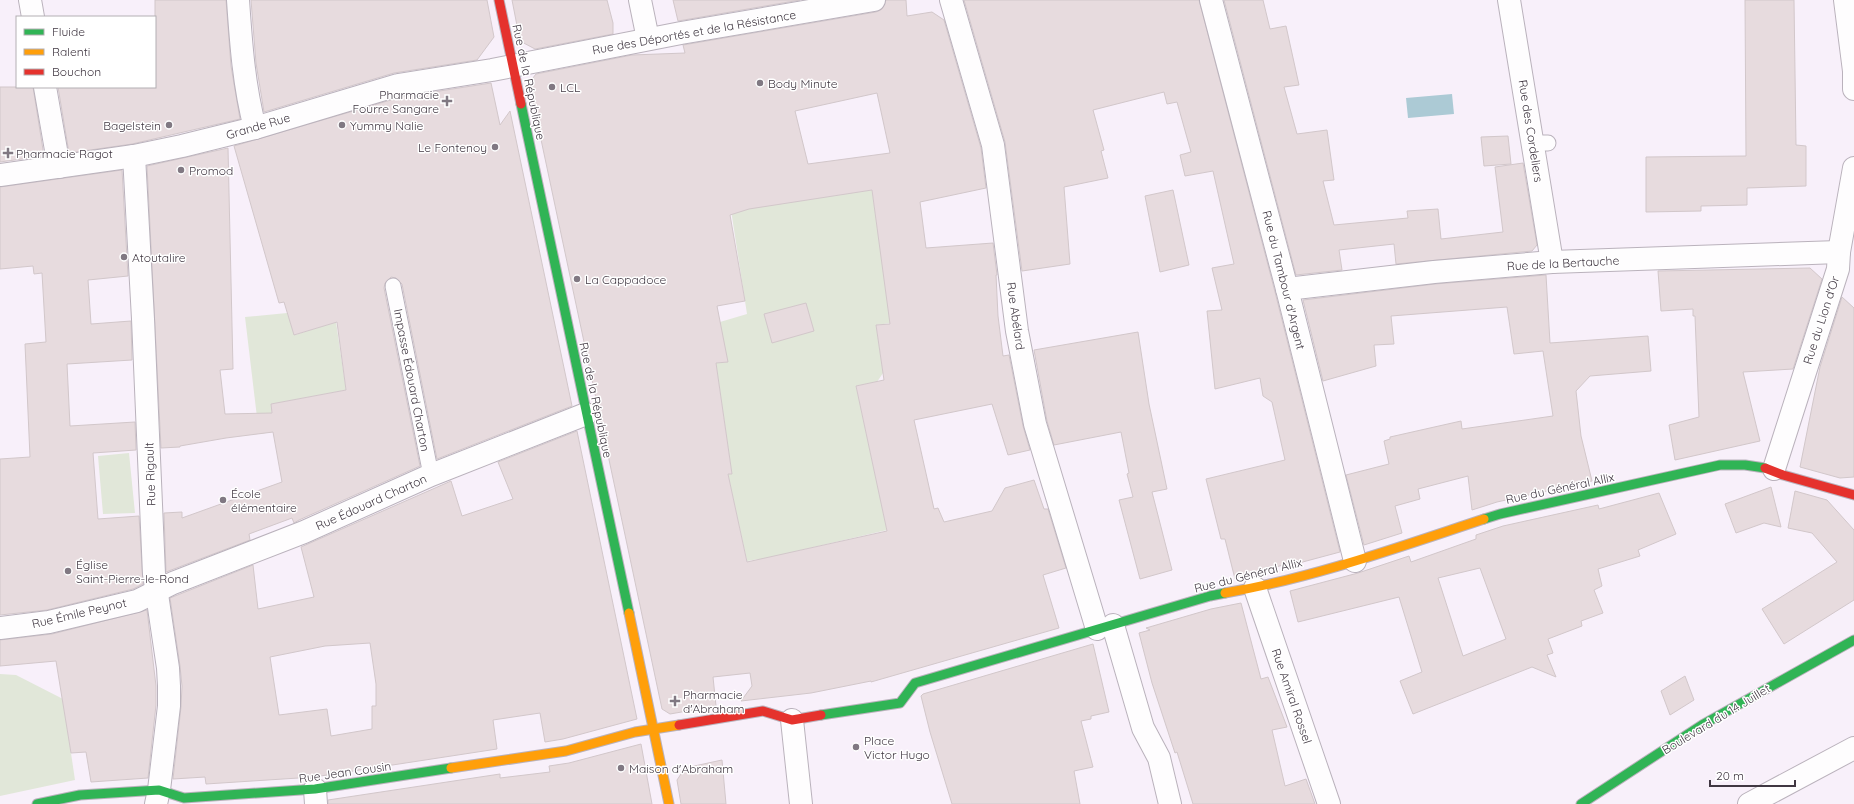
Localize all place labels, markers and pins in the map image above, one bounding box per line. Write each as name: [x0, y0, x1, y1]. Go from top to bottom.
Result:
place label: Body Minute: [768, 76, 838, 91]
marker: Body Minute: [755, 78, 765, 88]
place label: LCL: [560, 80, 581, 95]
marker: LCL: [547, 82, 557, 92]
place label: Pharmacie Fourre Sangare: [352, 87, 439, 116]
marker: Pharmacie Fourre Sangare: [442, 96, 452, 106]
place label: Bagelstein: [103, 118, 161, 133]
place label: Yummy Nalie: [350, 118, 424, 133]
marker: Bagelstein: [164, 120, 174, 130]
marker: Yummy Nalie: [337, 120, 347, 130]
place label: Le Fontenoy: [418, 140, 487, 155]
marker: Le Fontenoy: [490, 142, 500, 152]
place label: Pharmacie Ragot: [16, 146, 113, 161]
marker: Pharmacie Ragot: [3, 148, 13, 158]
place label: Promod: [189, 163, 233, 178]
marker: Promod: [176, 165, 186, 175]
place label: Atoutalire: [132, 250, 186, 265]
marker: Atoutalire: [119, 252, 129, 262]
place label: La Cappadoce: [585, 272, 667, 287]
marker: La Cappadoce: [572, 274, 582, 284]
place label: École élémentaire: [231, 486, 297, 515]
marker: École élémentaire: [218, 495, 228, 505]
place label: Église Saint-Pierre-le-Rond: [76, 557, 189, 586]
marker: Église Saint-Pierre-le-Rond: [63, 566, 73, 576]
place label: Pharmacie d'Abraham: [683, 687, 744, 716]
marker: Pharmacie d'Abraham: [670, 696, 680, 706]
place label: Place Victor Hugo: [864, 733, 930, 762]
marker: Place Victor Hugo: [851, 742, 861, 752]
place label: Maison d'Abraham: [629, 761, 733, 776]
marker: Maison d'Abraham: [616, 763, 626, 773]

